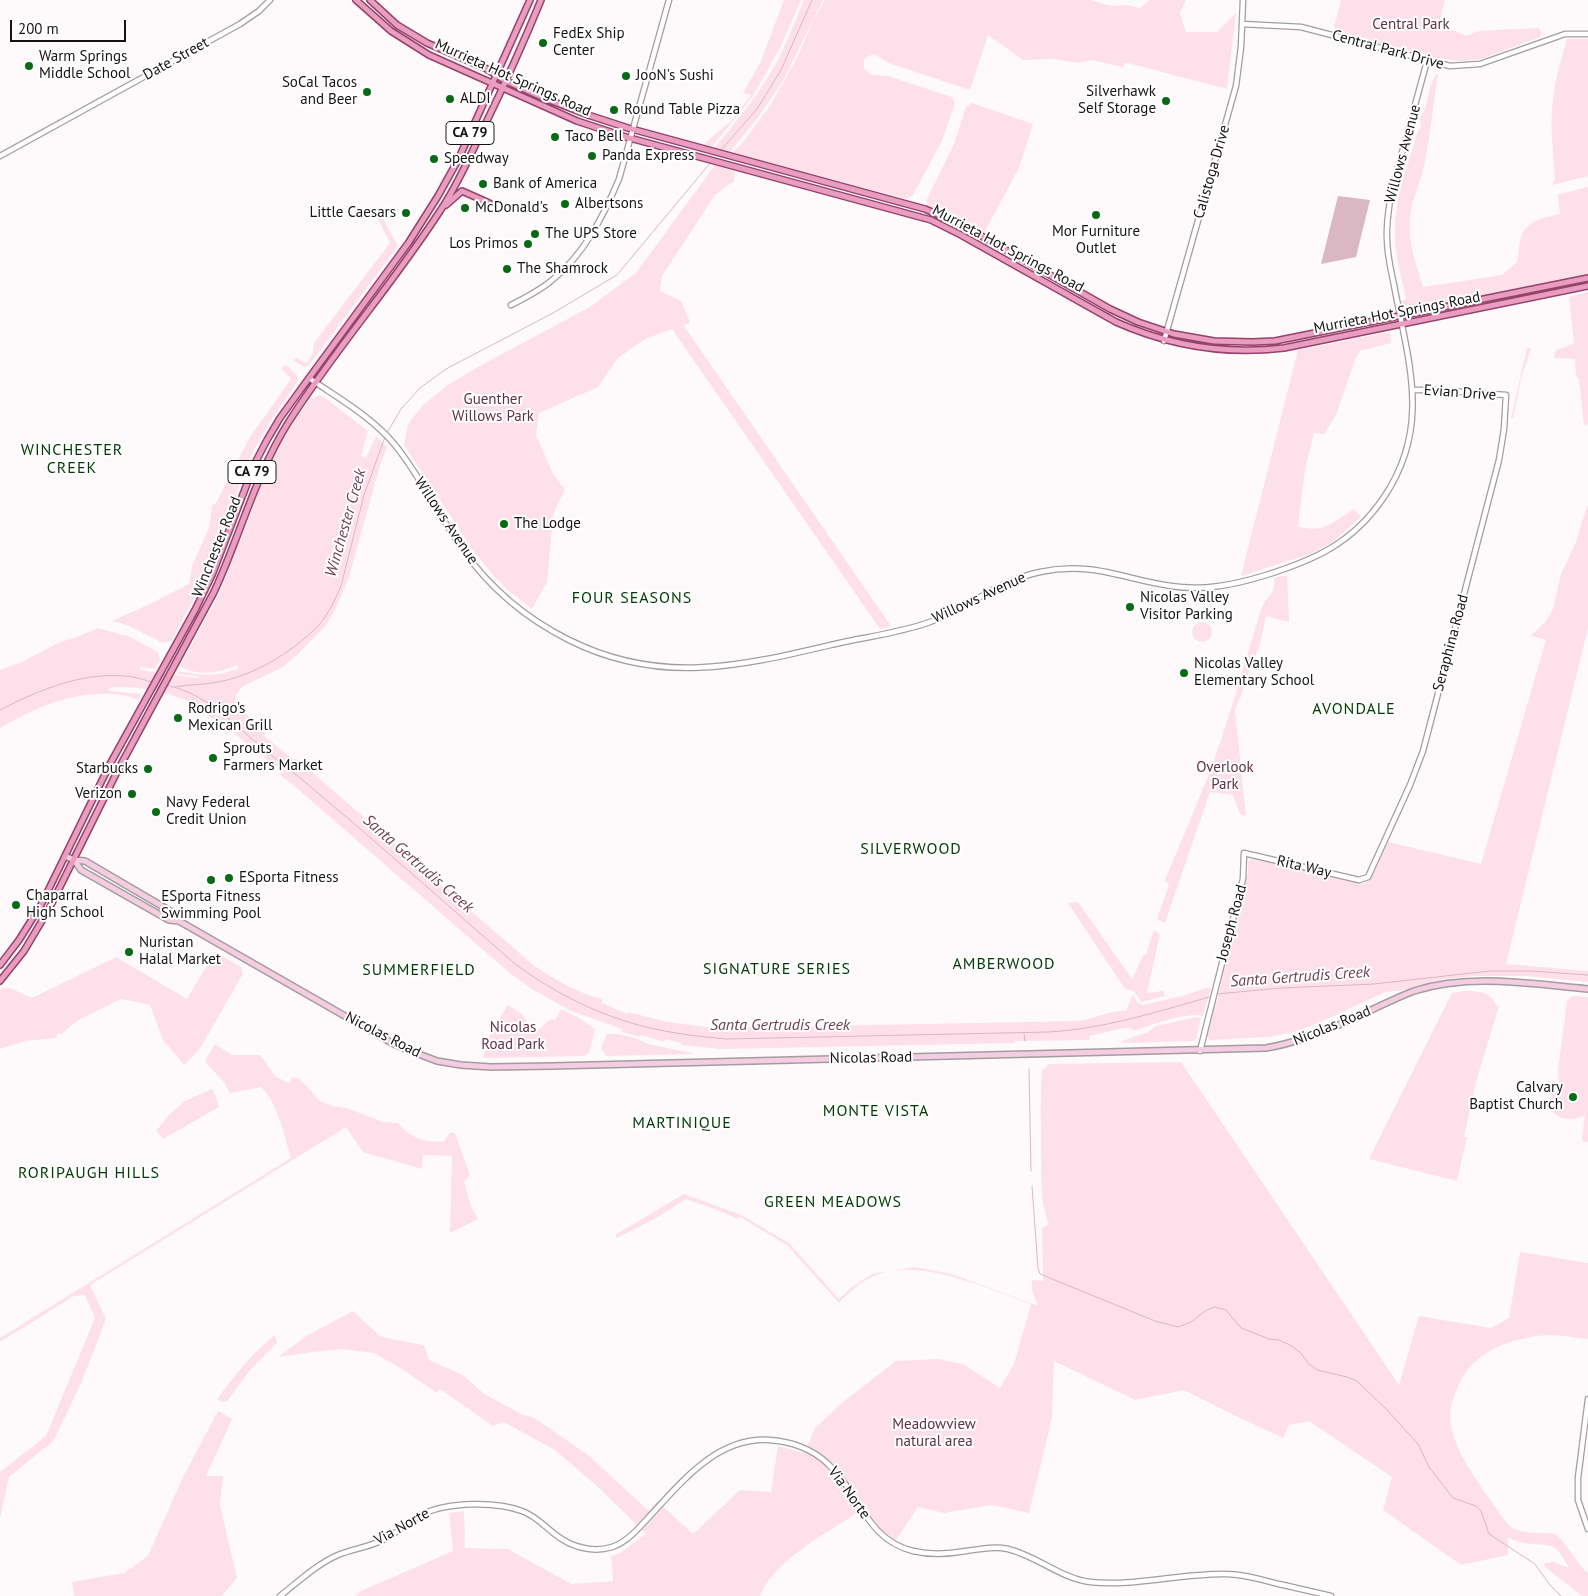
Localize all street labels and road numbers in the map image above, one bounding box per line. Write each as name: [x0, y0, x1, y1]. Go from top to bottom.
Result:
street label: Central Park Drive: [1330, 26, 1446, 74]
street label: Date Street: [140, 34, 212, 84]
street label: Murrieta Hot Springs Road: [432, 35, 594, 121]
street label: Willows Avenue: [1381, 103, 1425, 205]
road number: CA 79: [446, 122, 494, 144]
street label: Calistoga Drive: [1190, 123, 1234, 221]
street label: Murrieta Hot Springs Road: [929, 201, 1087, 297]
street label: Murrieta Hot Springs Road: [1312, 288, 1482, 338]
street label: Evian Drive: [1423, 381, 1497, 405]
road number: CA 79: [228, 461, 276, 484]
street label: Willows Avenue: [410, 474, 482, 568]
street label: Winchester Road: [189, 494, 245, 600]
street label: Willows Avenue: [929, 568, 1029, 628]
street label: Seraphina Road: [1429, 592, 1473, 694]
street label: Rita Way: [1275, 852, 1333, 882]
street label: Joseph Road: [1213, 883, 1251, 963]
street label: Nicolas Road: [1290, 1002, 1374, 1050]
street label: Nicolas Road: [342, 1008, 424, 1062]
street label: Nicolas Road: [830, 1048, 912, 1068]
street label: Via Norte: [824, 1463, 874, 1523]
street label: Via Norte: [371, 1505, 433, 1549]

